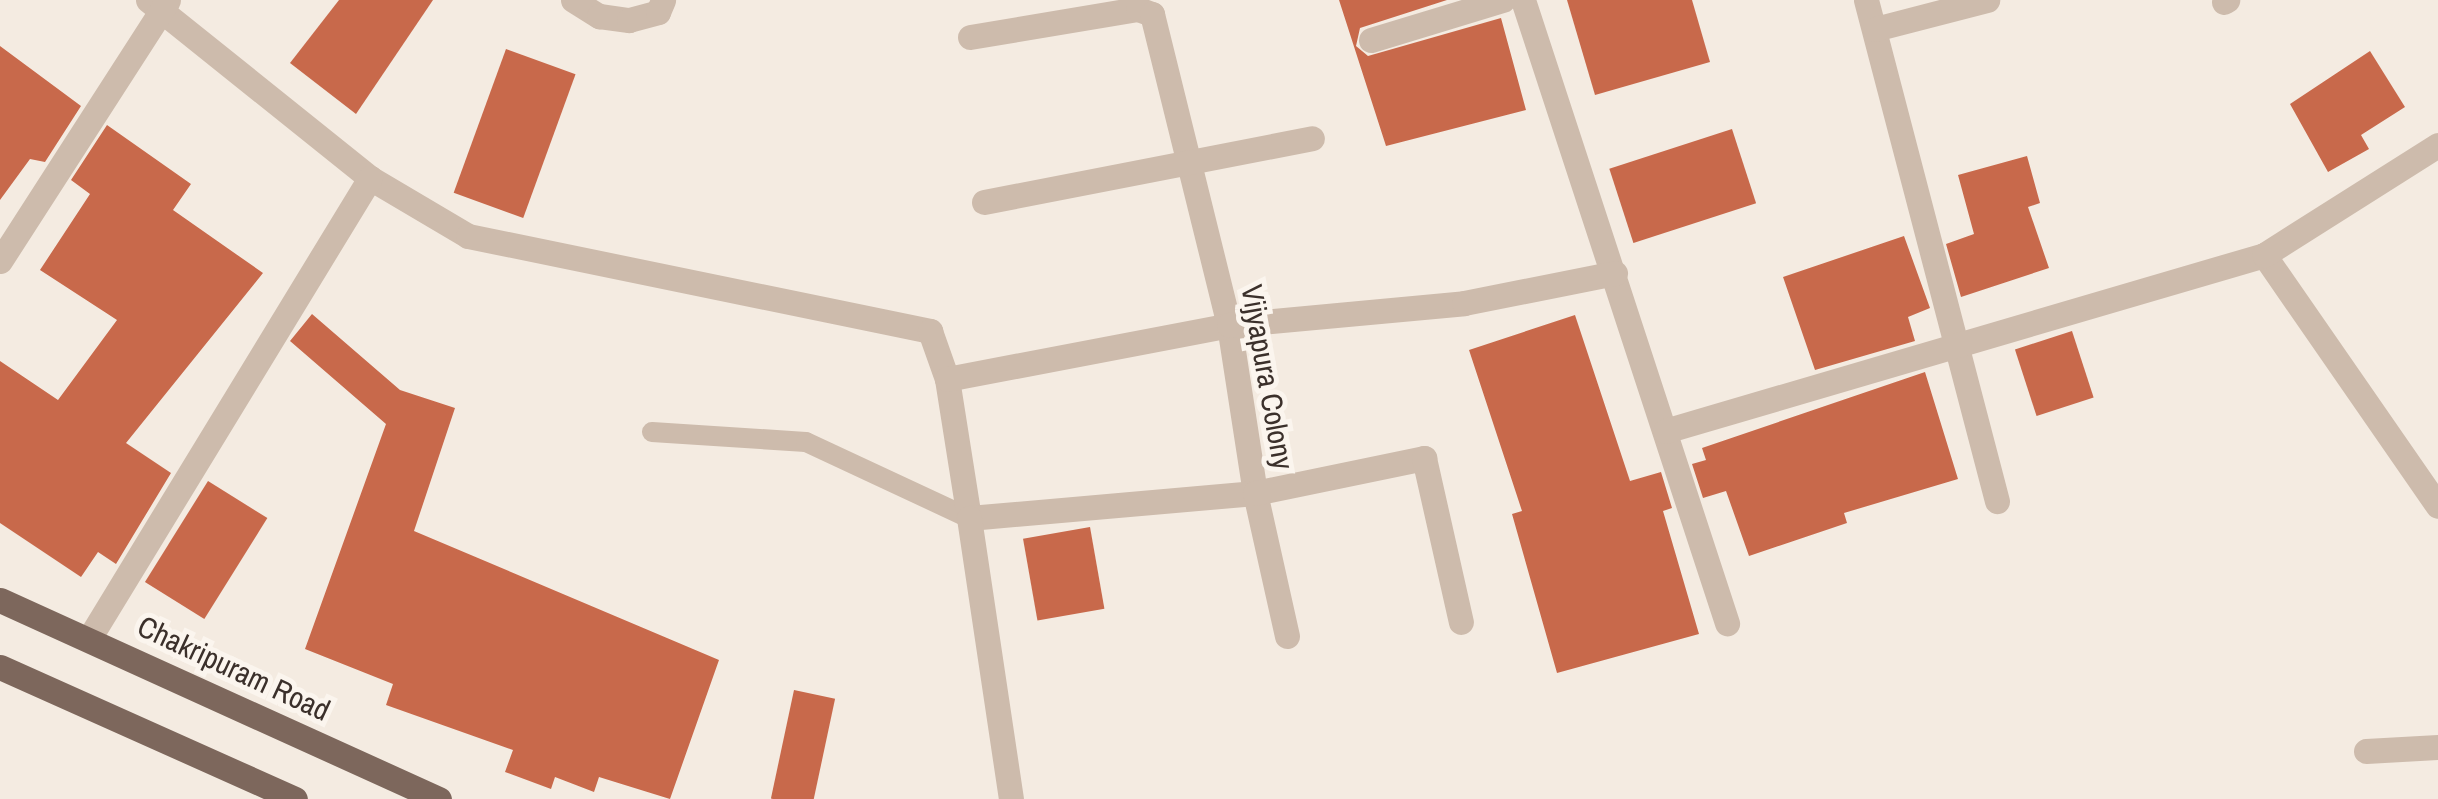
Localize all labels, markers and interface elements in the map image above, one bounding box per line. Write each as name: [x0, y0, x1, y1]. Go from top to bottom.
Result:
street label: Vijyapura Colony: [1234, 282, 1302, 472]
street label: Chakripuram Road: [132, 608, 336, 728]

